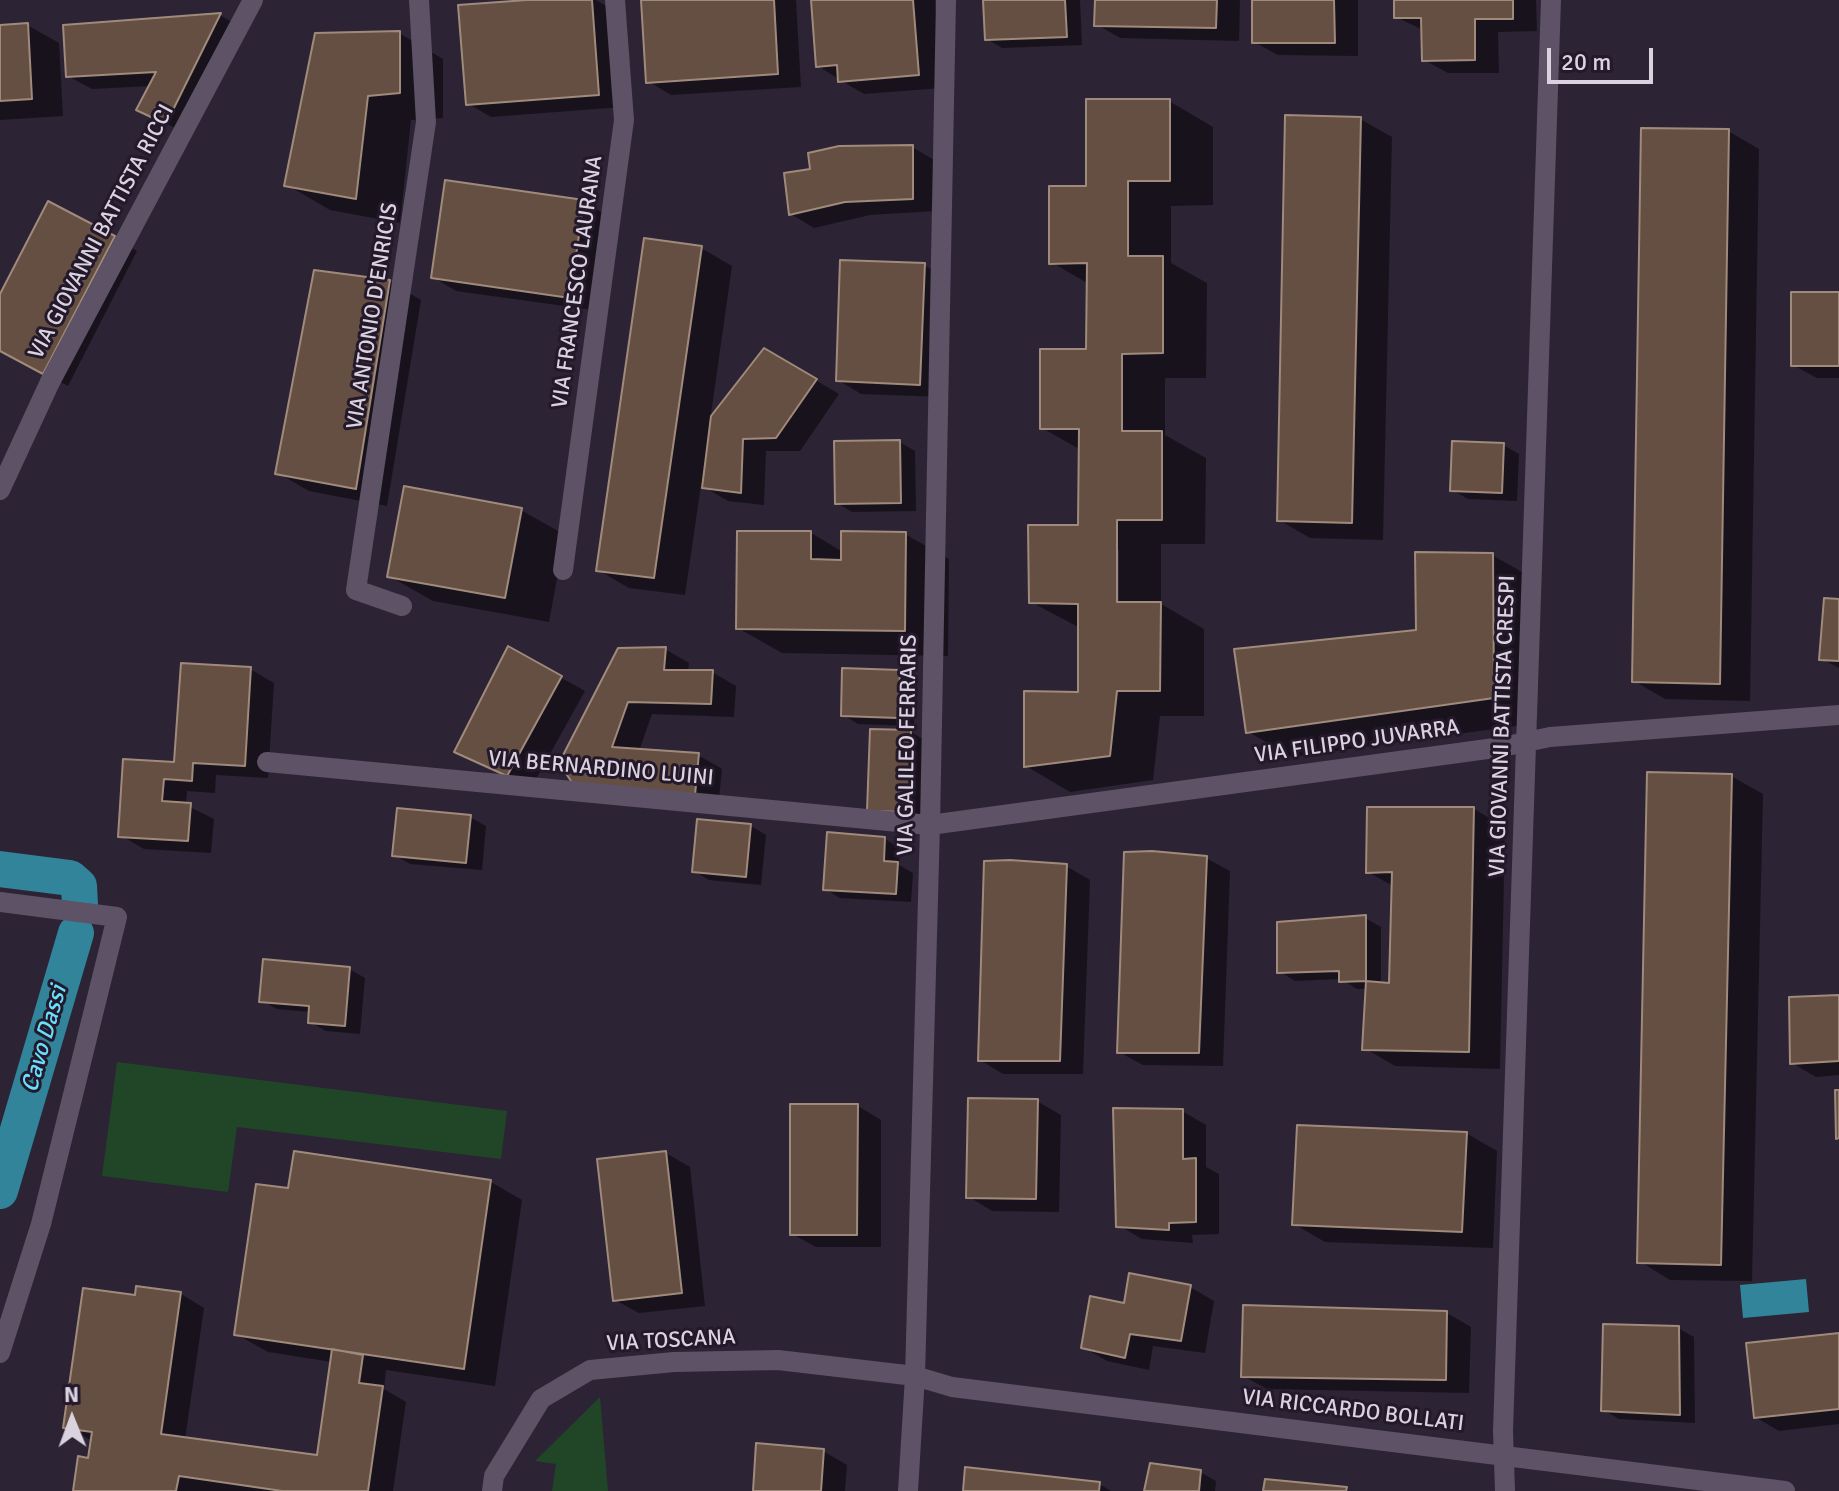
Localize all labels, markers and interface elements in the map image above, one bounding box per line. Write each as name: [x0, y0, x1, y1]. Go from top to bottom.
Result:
scale bar: [1551, 32, 1657, 82]
text: 20 m: [1561, 47, 1611, 77]
street label: VIA GIOVANNI BATTISTA RICCI: [24, 100, 180, 364]
street label: VIA FRANCESCO LAURANA: [547, 154, 609, 410]
street label: VIA ANTONIO D'ENRICIS: [342, 201, 404, 431]
street label: VIA GIOVANNI BATTISTA CRESPI: [1485, 575, 1521, 877]
street label: VIA GALILEO FERRARIS: [893, 634, 923, 856]
street label: VIA FILIPPO JUVARRA: [1253, 715, 1461, 769]
street label: VIA BERNARDINO LUINI: [487, 746, 715, 792]
water label: Cavo Dassi: [16, 982, 74, 1096]
street label: VIA TOSCANA: [606, 1324, 736, 1358]
north arrow: [32, 1379, 112, 1459]
text: N: [64, 1381, 79, 1408]
street label: VIA RICCARDO BOLLATI: [1241, 1384, 1465, 1438]

